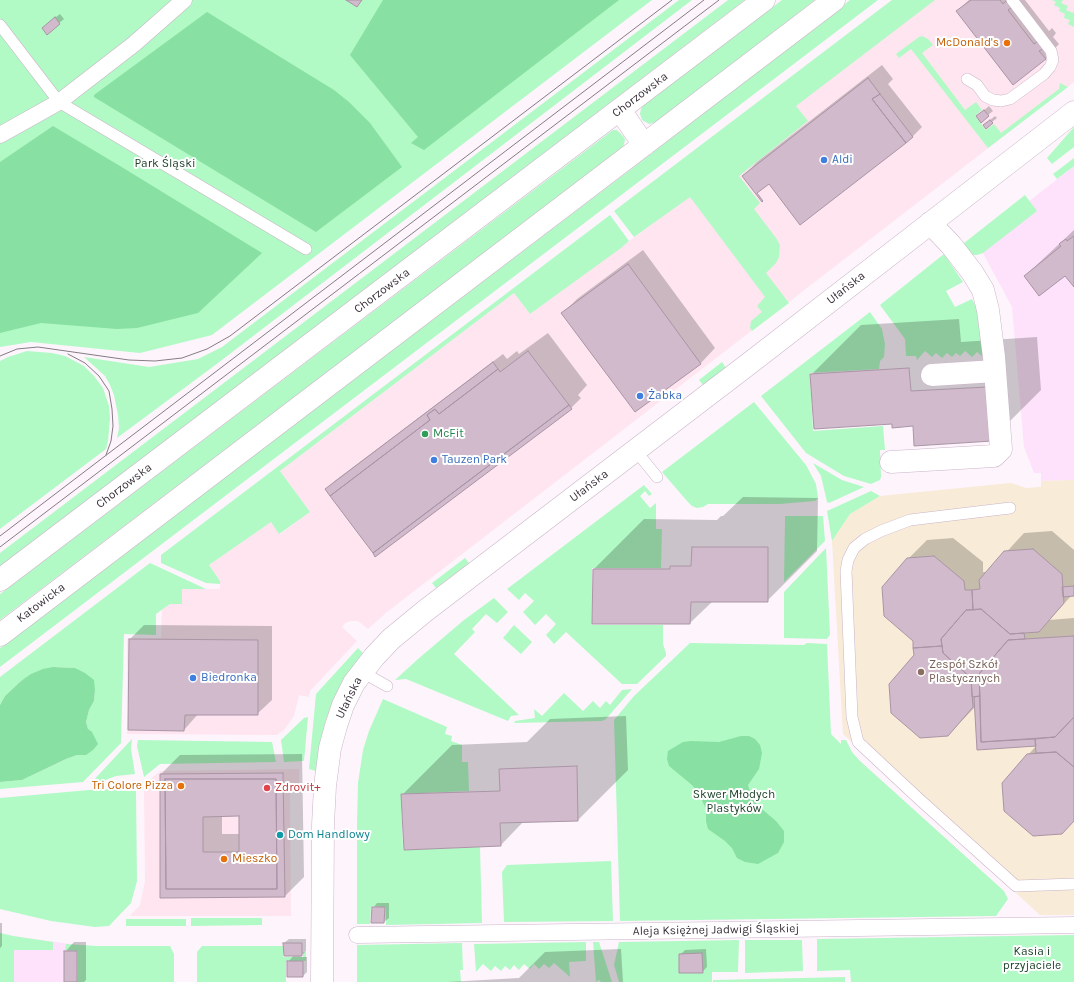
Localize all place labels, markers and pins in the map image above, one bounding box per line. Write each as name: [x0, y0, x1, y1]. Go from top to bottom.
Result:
place label: McDonald's: [936, 36, 999, 50]
marker: McDonald's: [1002, 38, 1012, 48]
place label: Aldi: [832, 153, 853, 167]
marker: Aldi: [819, 155, 829, 165]
place label: Żabka: [648, 389, 682, 403]
marker: Żabka: [635, 391, 645, 401]
place label: McFit: [433, 427, 464, 441]
marker: McFit: [420, 429, 430, 439]
place label: Tauzen Park: [442, 453, 507, 467]
marker: Tauzen Park: [429, 455, 439, 465]
place label: Zespół Szkół Plastycznych: [929, 658, 1000, 686]
marker: Zespół Szkół Plastycznych: [916, 667, 926, 677]
place label: Biedronka: [201, 671, 257, 685]
marker: Biedronka: [188, 673, 198, 683]
place label: Tri Colore Pizza: [92, 779, 173, 793]
marker: Tri Colore Pizza: [176, 781, 186, 791]
place label: Zdrovit+: [275, 781, 321, 795]
marker: Zdrovit+: [262, 783, 272, 793]
place label: Dom Handlowy: [288, 828, 370, 842]
marker: Dom Handlowy: [275, 830, 285, 840]
place label: Mieszko: [232, 852, 277, 866]
marker: Mieszko: [219, 854, 229, 864]

